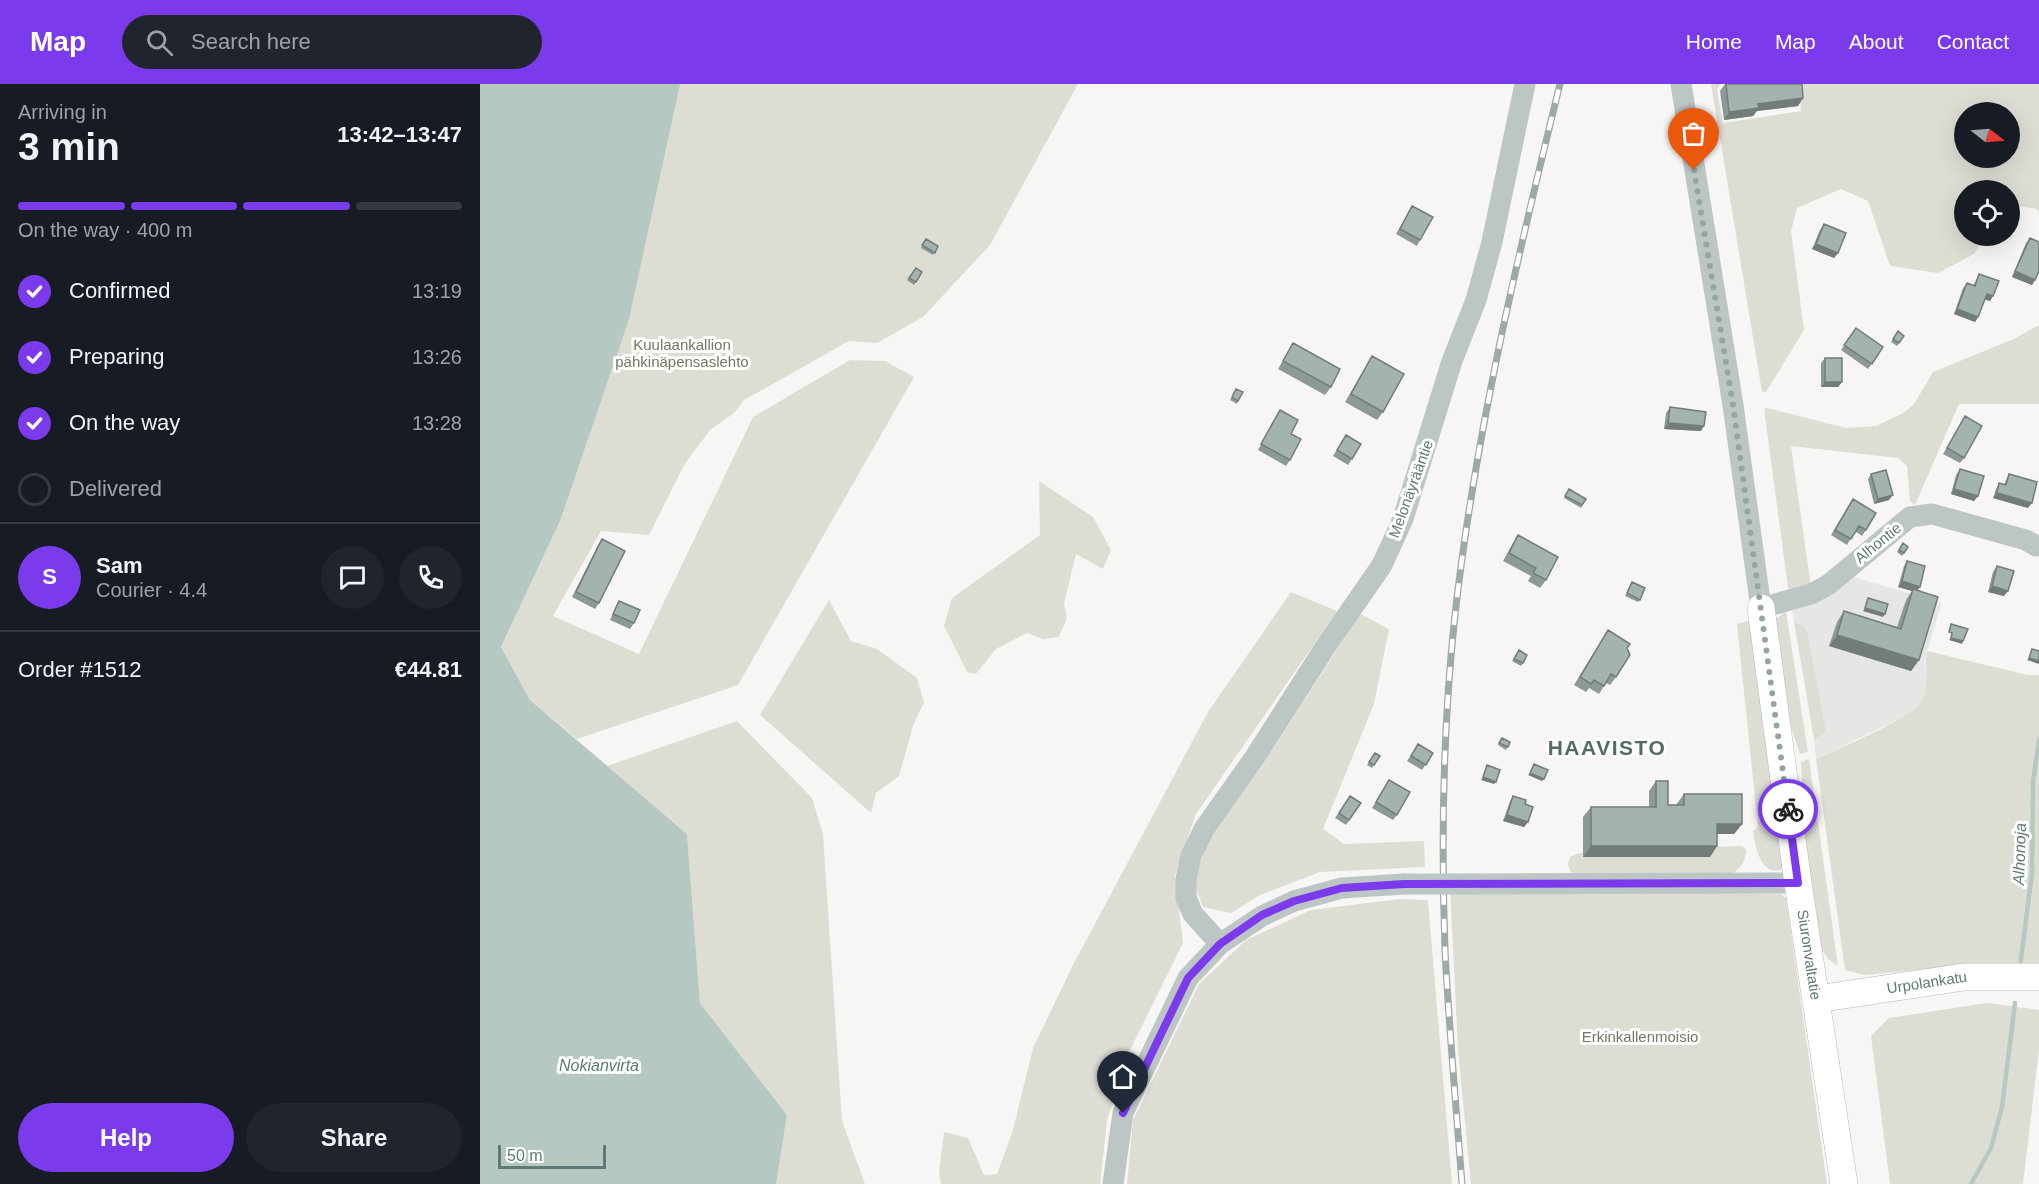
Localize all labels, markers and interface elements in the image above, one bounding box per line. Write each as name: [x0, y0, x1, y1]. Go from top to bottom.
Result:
search box: [122, 15, 542, 69]
text: Map: [30, 26, 86, 57]
icon: search: [143, 26, 176, 59]
text: Search here: [191, 29, 311, 54]
text: Home: [1686, 30, 1742, 53]
text: Map: [1775, 30, 1816, 53]
text: About: [1849, 30, 1904, 53]
text: Contact: [1937, 30, 2009, 53]
text: Arriving in: [18, 101, 107, 123]
north arrow: [1954, 102, 2020, 168]
map controls: [1954, 102, 2020, 246]
pin: [1668, 108, 1719, 170]
icon: bag: [1677, 117, 1710, 150]
text: 13:42–13:47: [337, 122, 462, 147]
text: 3 min: [18, 125, 120, 168]
button: locate: [1954, 180, 2020, 246]
text: On the way · 400 m: [18, 219, 193, 241]
icon: check: [18, 275, 51, 308]
text: Confirmed: [69, 278, 170, 303]
text: 13:19: [412, 280, 462, 302]
park label: Kuulaankallion pähkinäpensaslehto: [615, 336, 749, 370]
icon: check: [18, 341, 51, 374]
text: Preparing: [69, 344, 164, 369]
text: 13:26: [412, 346, 462, 368]
icon: check: [18, 407, 51, 440]
text: On the way: [69, 410, 180, 435]
text: 13:28: [412, 412, 462, 434]
street label: Melonäyrääntie: [1385, 438, 1436, 540]
text: Delivered: [69, 476, 162, 501]
street label: Alhontie: [1851, 519, 1904, 566]
button: chat: [321, 546, 384, 609]
button: phone: [399, 546, 462, 609]
text: Sam: [96, 553, 142, 578]
text: S: [42, 564, 57, 589]
text: Courier · 4.4: [96, 579, 207, 601]
text: Order #1512: [18, 657, 142, 682]
text: €44.81: [395, 657, 462, 682]
district label: HAAVISTO: [1548, 736, 1666, 759]
courier: [1758, 779, 1818, 839]
icon: bike: [1772, 793, 1805, 826]
water label: Alhonoja: [2010, 823, 2029, 886]
street label: Siuronvaltatie: [1794, 908, 1825, 1001]
street label: Urpolankatu: [1885, 968, 1968, 996]
park label: Erkinkallenmoisio: [1582, 1028, 1698, 1045]
pin: [1097, 1051, 1148, 1113]
water label: Nokianvirta: [559, 1057, 639, 1074]
icon: home: [1106, 1060, 1139, 1093]
button: Help: [18, 1103, 234, 1172]
button: Share: [246, 1103, 462, 1172]
scale bar: [498, 1142, 606, 1170]
text: 50 m: [507, 1147, 543, 1164]

